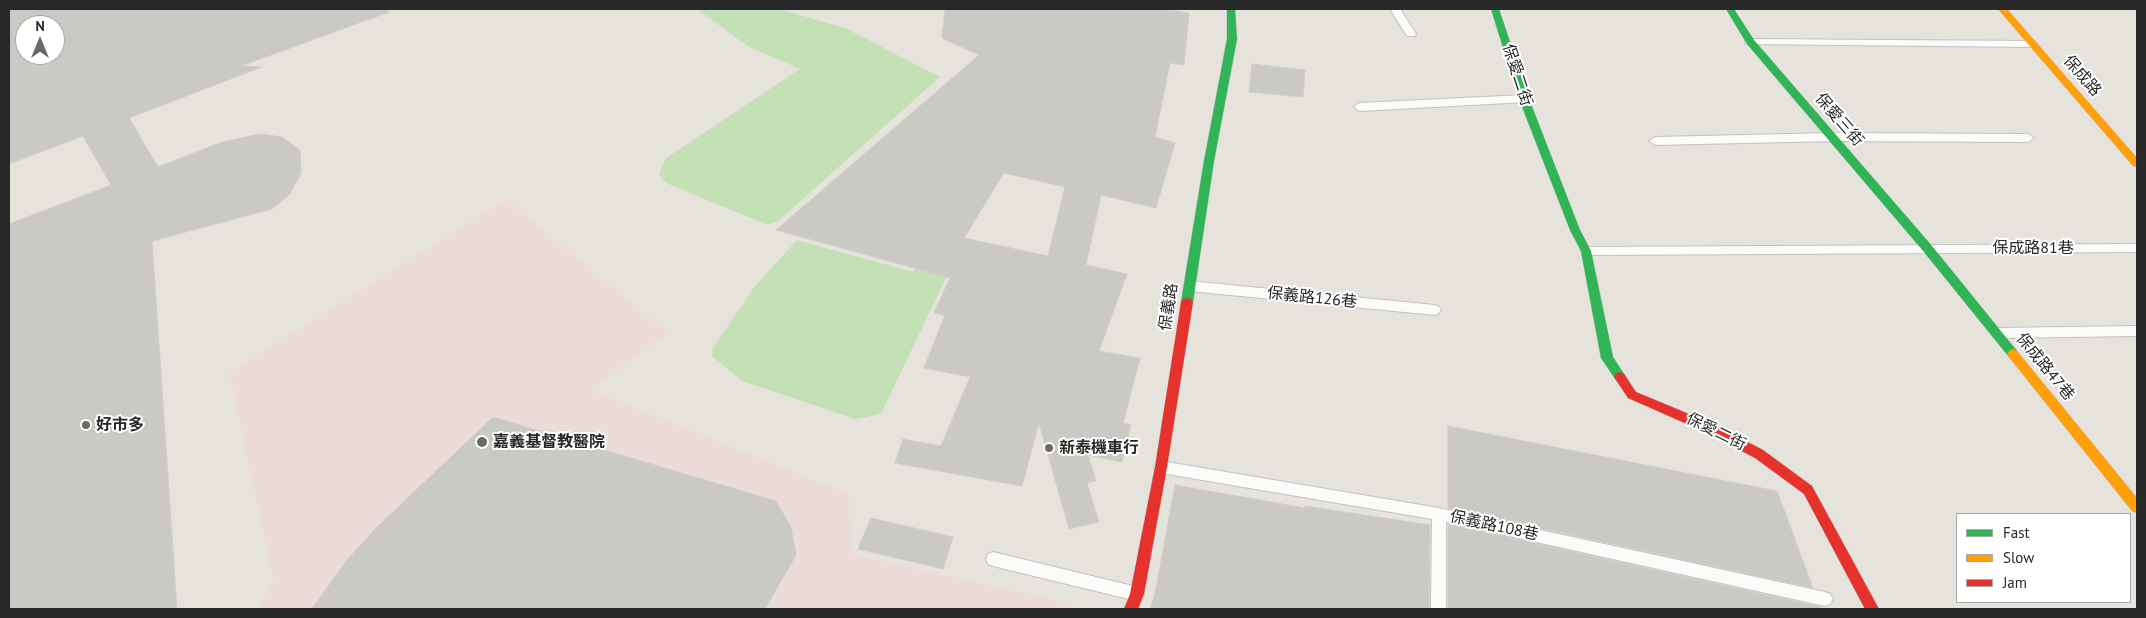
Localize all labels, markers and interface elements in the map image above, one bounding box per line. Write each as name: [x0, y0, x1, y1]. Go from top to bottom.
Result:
north arrow: [15, 15, 65, 65]
text: N: [35, 17, 45, 35]
street label: 保愛二街: [1498, 42, 1536, 108]
street label: 保成路: [2059, 52, 2105, 100]
street label: 保愛三街: [1811, 90, 1867, 150]
street label: 保成路81巷: [1992, 238, 2074, 258]
street label: 保義路: [1156, 282, 1182, 332]
street label: 保義路126巷: [1266, 284, 1358, 312]
street label: 保成路47巷: [2012, 329, 2078, 405]
street label: 保愛二街: [1683, 409, 1749, 455]
place label: 好市多: [96, 415, 144, 435]
marker: 好市多: [80, 419, 92, 431]
place label: 嘉義基督教醫院: [493, 432, 605, 452]
marker: 嘉義基督教醫院: [475, 435, 489, 449]
place label: 新泰機車行: [1059, 438, 1139, 458]
marker: 新泰機車行: [1043, 442, 1055, 454]
street label: 保義路108巷: [1448, 507, 1540, 545]
legend: [1956, 513, 2131, 603]
text: Fast: [2003, 523, 2030, 542]
text: Slow: [2003, 548, 2034, 567]
text: Jam: [2003, 573, 2027, 592]

